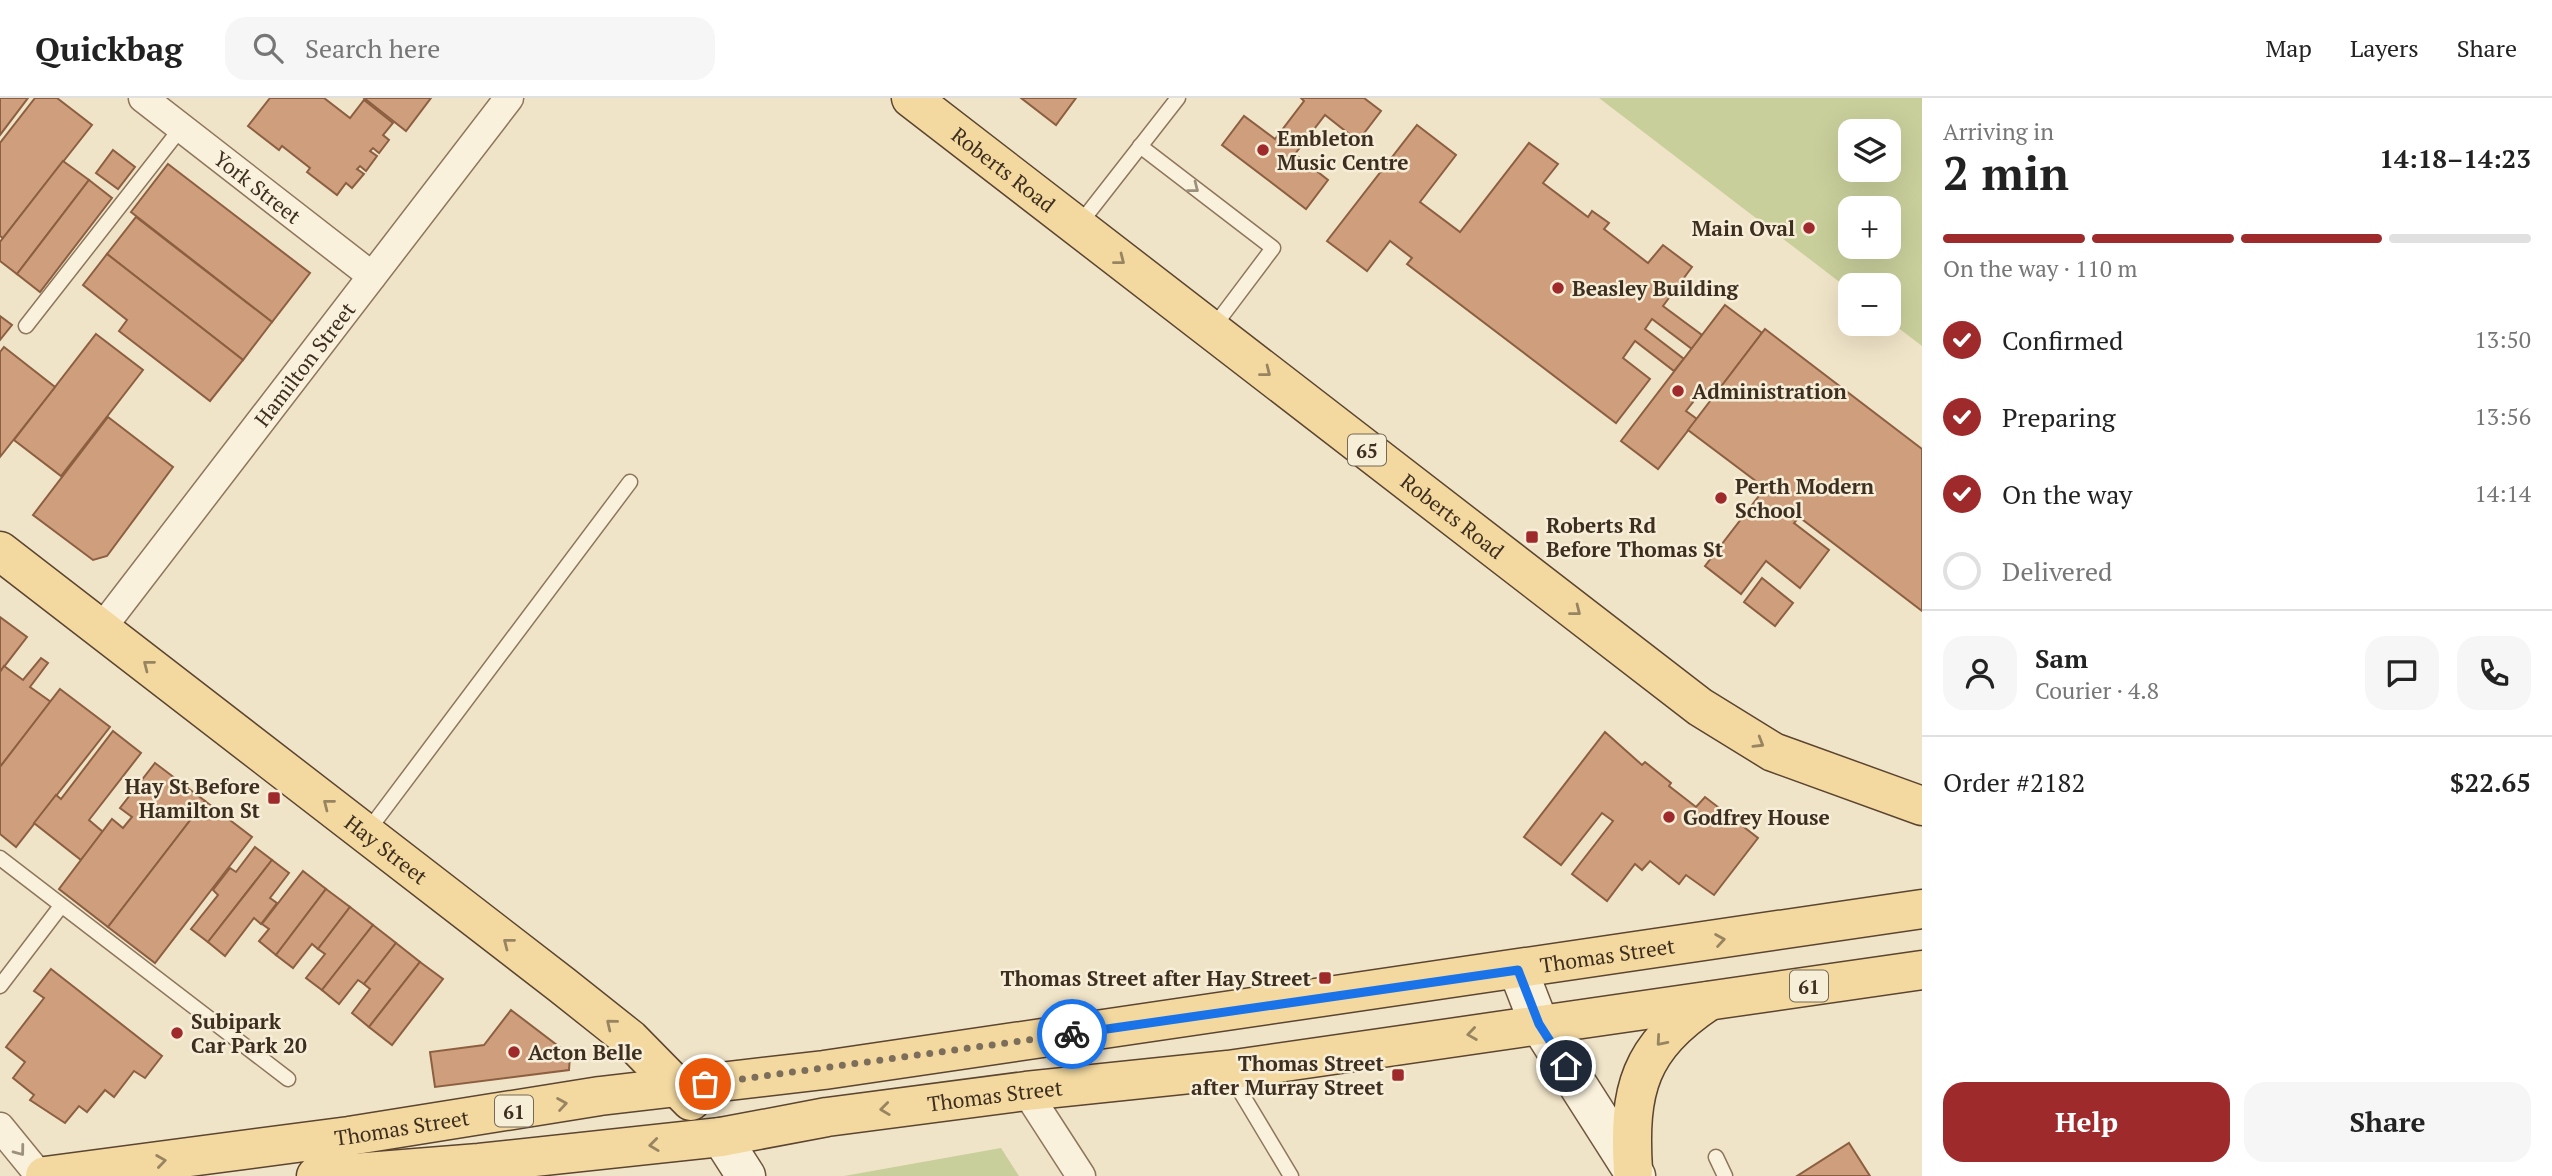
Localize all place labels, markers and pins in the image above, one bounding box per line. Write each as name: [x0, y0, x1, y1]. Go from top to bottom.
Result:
place label: Embleton Music Centre: [1277, 124, 1409, 176]
marker: Embleton Music Centre: [1255, 142, 1271, 158]
place label: Main Oval: [1692, 214, 1795, 242]
marker: Main Oval: [1801, 220, 1817, 236]
place label: Beasley Building: [1572, 274, 1739, 302]
marker: Beasley Building: [1550, 280, 1566, 296]
place label: Administration: [1692, 377, 1847, 405]
marker: Administration: [1670, 383, 1686, 399]
place label: Perth Modern School: [1735, 472, 1875, 524]
marker: Perth Modern School: [1713, 490, 1729, 506]
place label: Roberts Rd Before Thomas St: [1546, 511, 1724, 563]
marker: Roberts Rd Before Thomas St: [1524, 529, 1540, 545]
place label: Hay St Before Hamilton St: [124, 772, 261, 824]
marker: Hay St Before Hamilton St: [266, 790, 282, 806]
place label: Godfrey House: [1683, 803, 1830, 831]
marker: Godfrey House: [1661, 809, 1677, 825]
place label: Thomas Street after Hay Street: [1001, 964, 1312, 992]
marker: Thomas Street after Hay Street: [1317, 970, 1333, 986]
place label: Subipark Car Park 20: [191, 1007, 307, 1059]
marker: Subipark Car Park 20: [169, 1025, 185, 1041]
pin: [1536, 1036, 1596, 1096]
place label: Acton Belle: [528, 1038, 643, 1066]
marker: Acton Belle: [506, 1044, 522, 1060]
place label: Thomas Street after Murray Street: [1191, 1049, 1385, 1101]
pin: [675, 1054, 735, 1114]
marker: Thomas Street after Murray Street: [1390, 1067, 1406, 1083]

